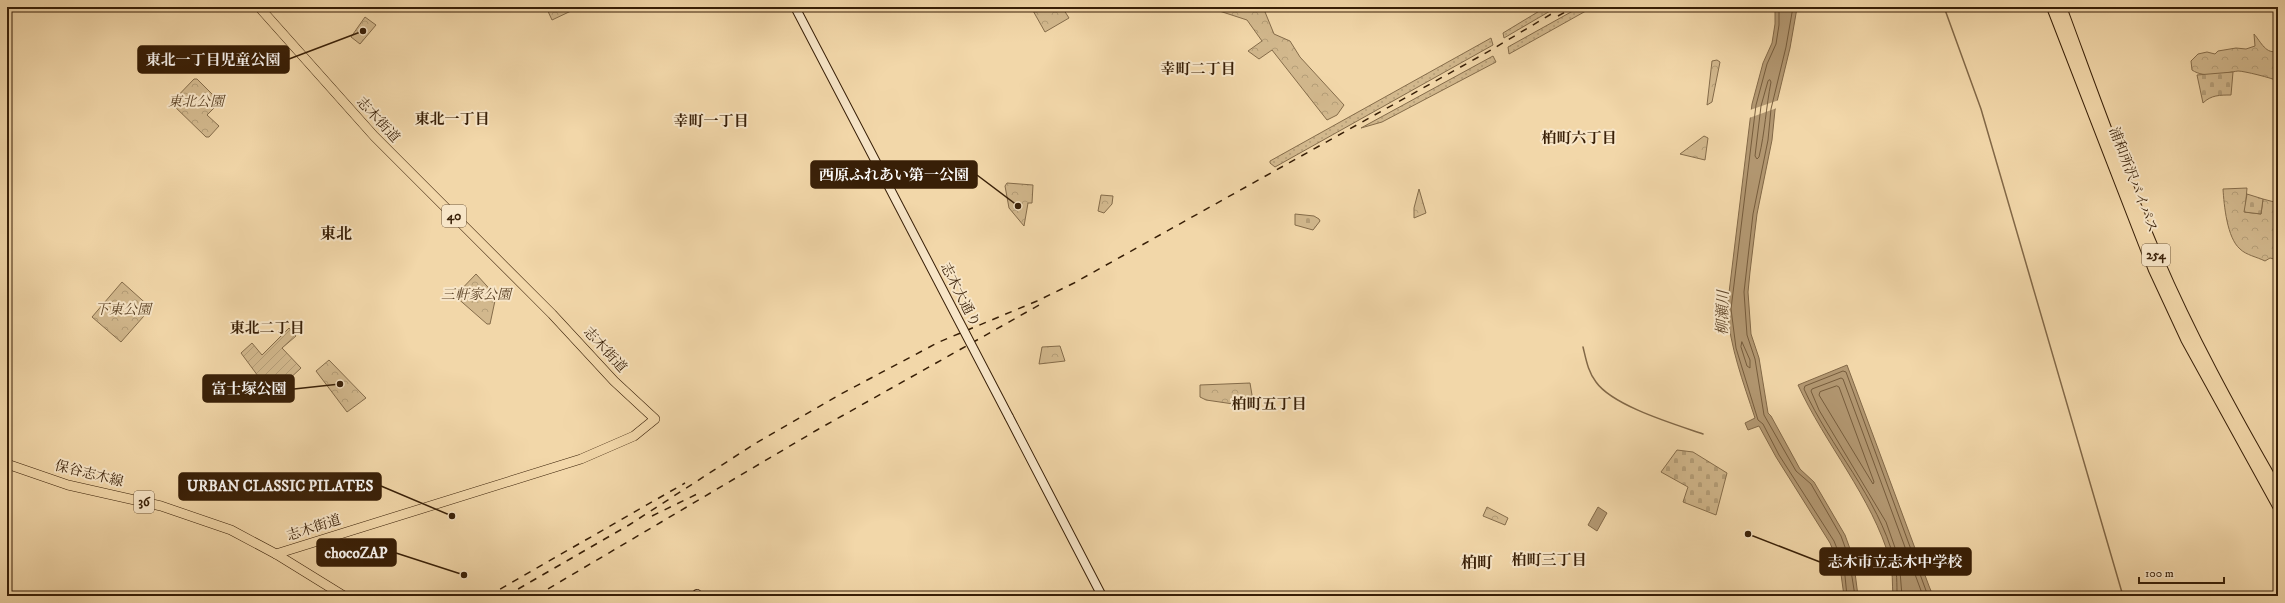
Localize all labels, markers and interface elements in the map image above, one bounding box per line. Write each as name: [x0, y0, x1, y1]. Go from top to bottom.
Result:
callout: 東北一丁目児童公園: [138, 46, 289, 73]
text: 東北一丁目児童公園: [145, 51, 281, 70]
district label: 幸町二丁目: [1160, 60, 1236, 79]
park label: 東北公園: [168, 93, 226, 111]
street label: 志木街道: [352, 93, 404, 147]
district label: 東北一丁目: [414, 110, 490, 129]
district label: 幸町一丁目: [673, 112, 749, 131]
street label: 浦和所沢バイパス: [2105, 125, 2161, 235]
district label: 柏町六丁目: [1541, 129, 1617, 148]
callout: 西原ふれあい第一公園: [811, 161, 977, 188]
text: 西原ふれあい第一公園: [819, 166, 969, 185]
road number: 40: [442, 205, 466, 227]
district label: 東北: [320, 224, 352, 244]
road number: 254: [2142, 244, 2170, 266]
street label: 志木大通り: [936, 260, 984, 330]
park label: 三軒家公園: [441, 286, 513, 304]
water label: 柳瀬川: [1713, 288, 1733, 336]
park label: 下東公園: [95, 301, 153, 319]
district label: 東北二丁目: [229, 319, 305, 338]
street label: 志木街道: [579, 323, 631, 377]
callout: 富士塚公園: [203, 375, 294, 402]
text: 富士塚公園: [211, 380, 287, 399]
district label: 柏町五丁目: [1231, 395, 1307, 414]
street label: 保谷志木線: [53, 457, 125, 491]
callout: URBAN CLASSIC PILATES: [179, 473, 381, 500]
text: URBAN CLASSIC PILATES: [187, 477, 373, 496]
road number: 36: [134, 491, 154, 513]
street label: 志木街道: [285, 511, 343, 545]
callout: chocoZAP: [317, 539, 396, 566]
text: chocoZAP: [324, 544, 388, 563]
callout: 志木市立志木中学校: [1820, 548, 1971, 575]
district label: 柏町三丁目: [1511, 551, 1587, 570]
district label: 柏町: [1461, 553, 1493, 573]
text: 志木市立志木中学校: [1827, 553, 1963, 572]
scale bar: [2139, 559, 2224, 585]
text: 100 m: [2145, 566, 2174, 581]

